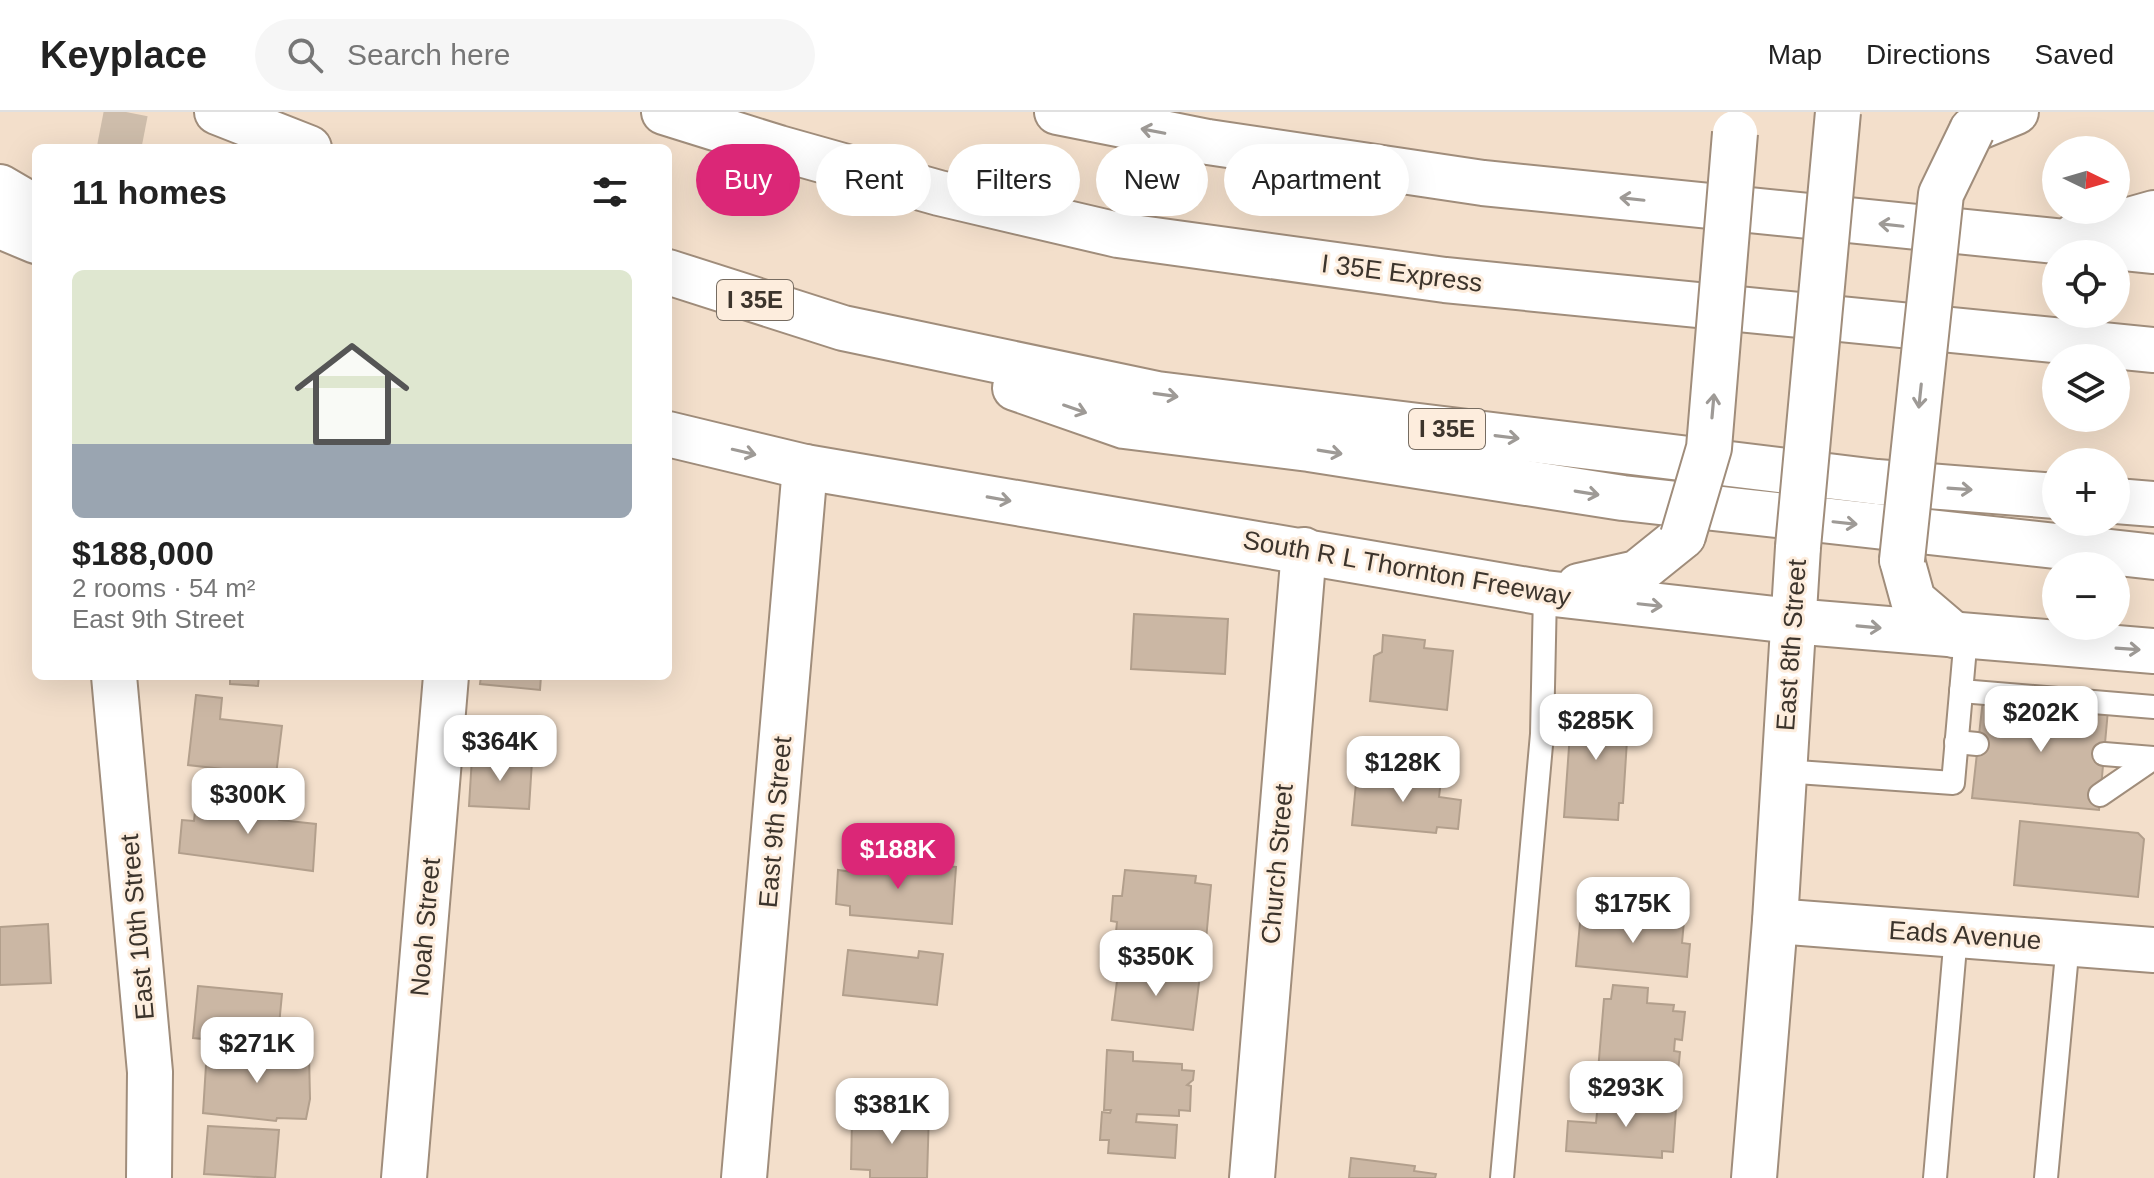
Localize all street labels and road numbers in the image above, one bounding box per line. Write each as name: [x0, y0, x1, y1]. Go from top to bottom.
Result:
street label: I 35E Express: [1320, 248, 1484, 298]
road number: I 35E: [717, 280, 793, 320]
road number: I 35E: [1409, 409, 1485, 449]
street label: South R L Thornton Freeway: [1241, 524, 1573, 612]
street label: East 8th Street: [1770, 557, 1812, 732]
street label: East 9th Street: [753, 734, 798, 909]
street label: Church Street: [1255, 782, 1299, 945]
street label: East 10th Street: [114, 832, 160, 1021]
street label: Noah Street: [404, 856, 446, 997]
street label: Eads Avenue: [1888, 915, 2042, 955]

